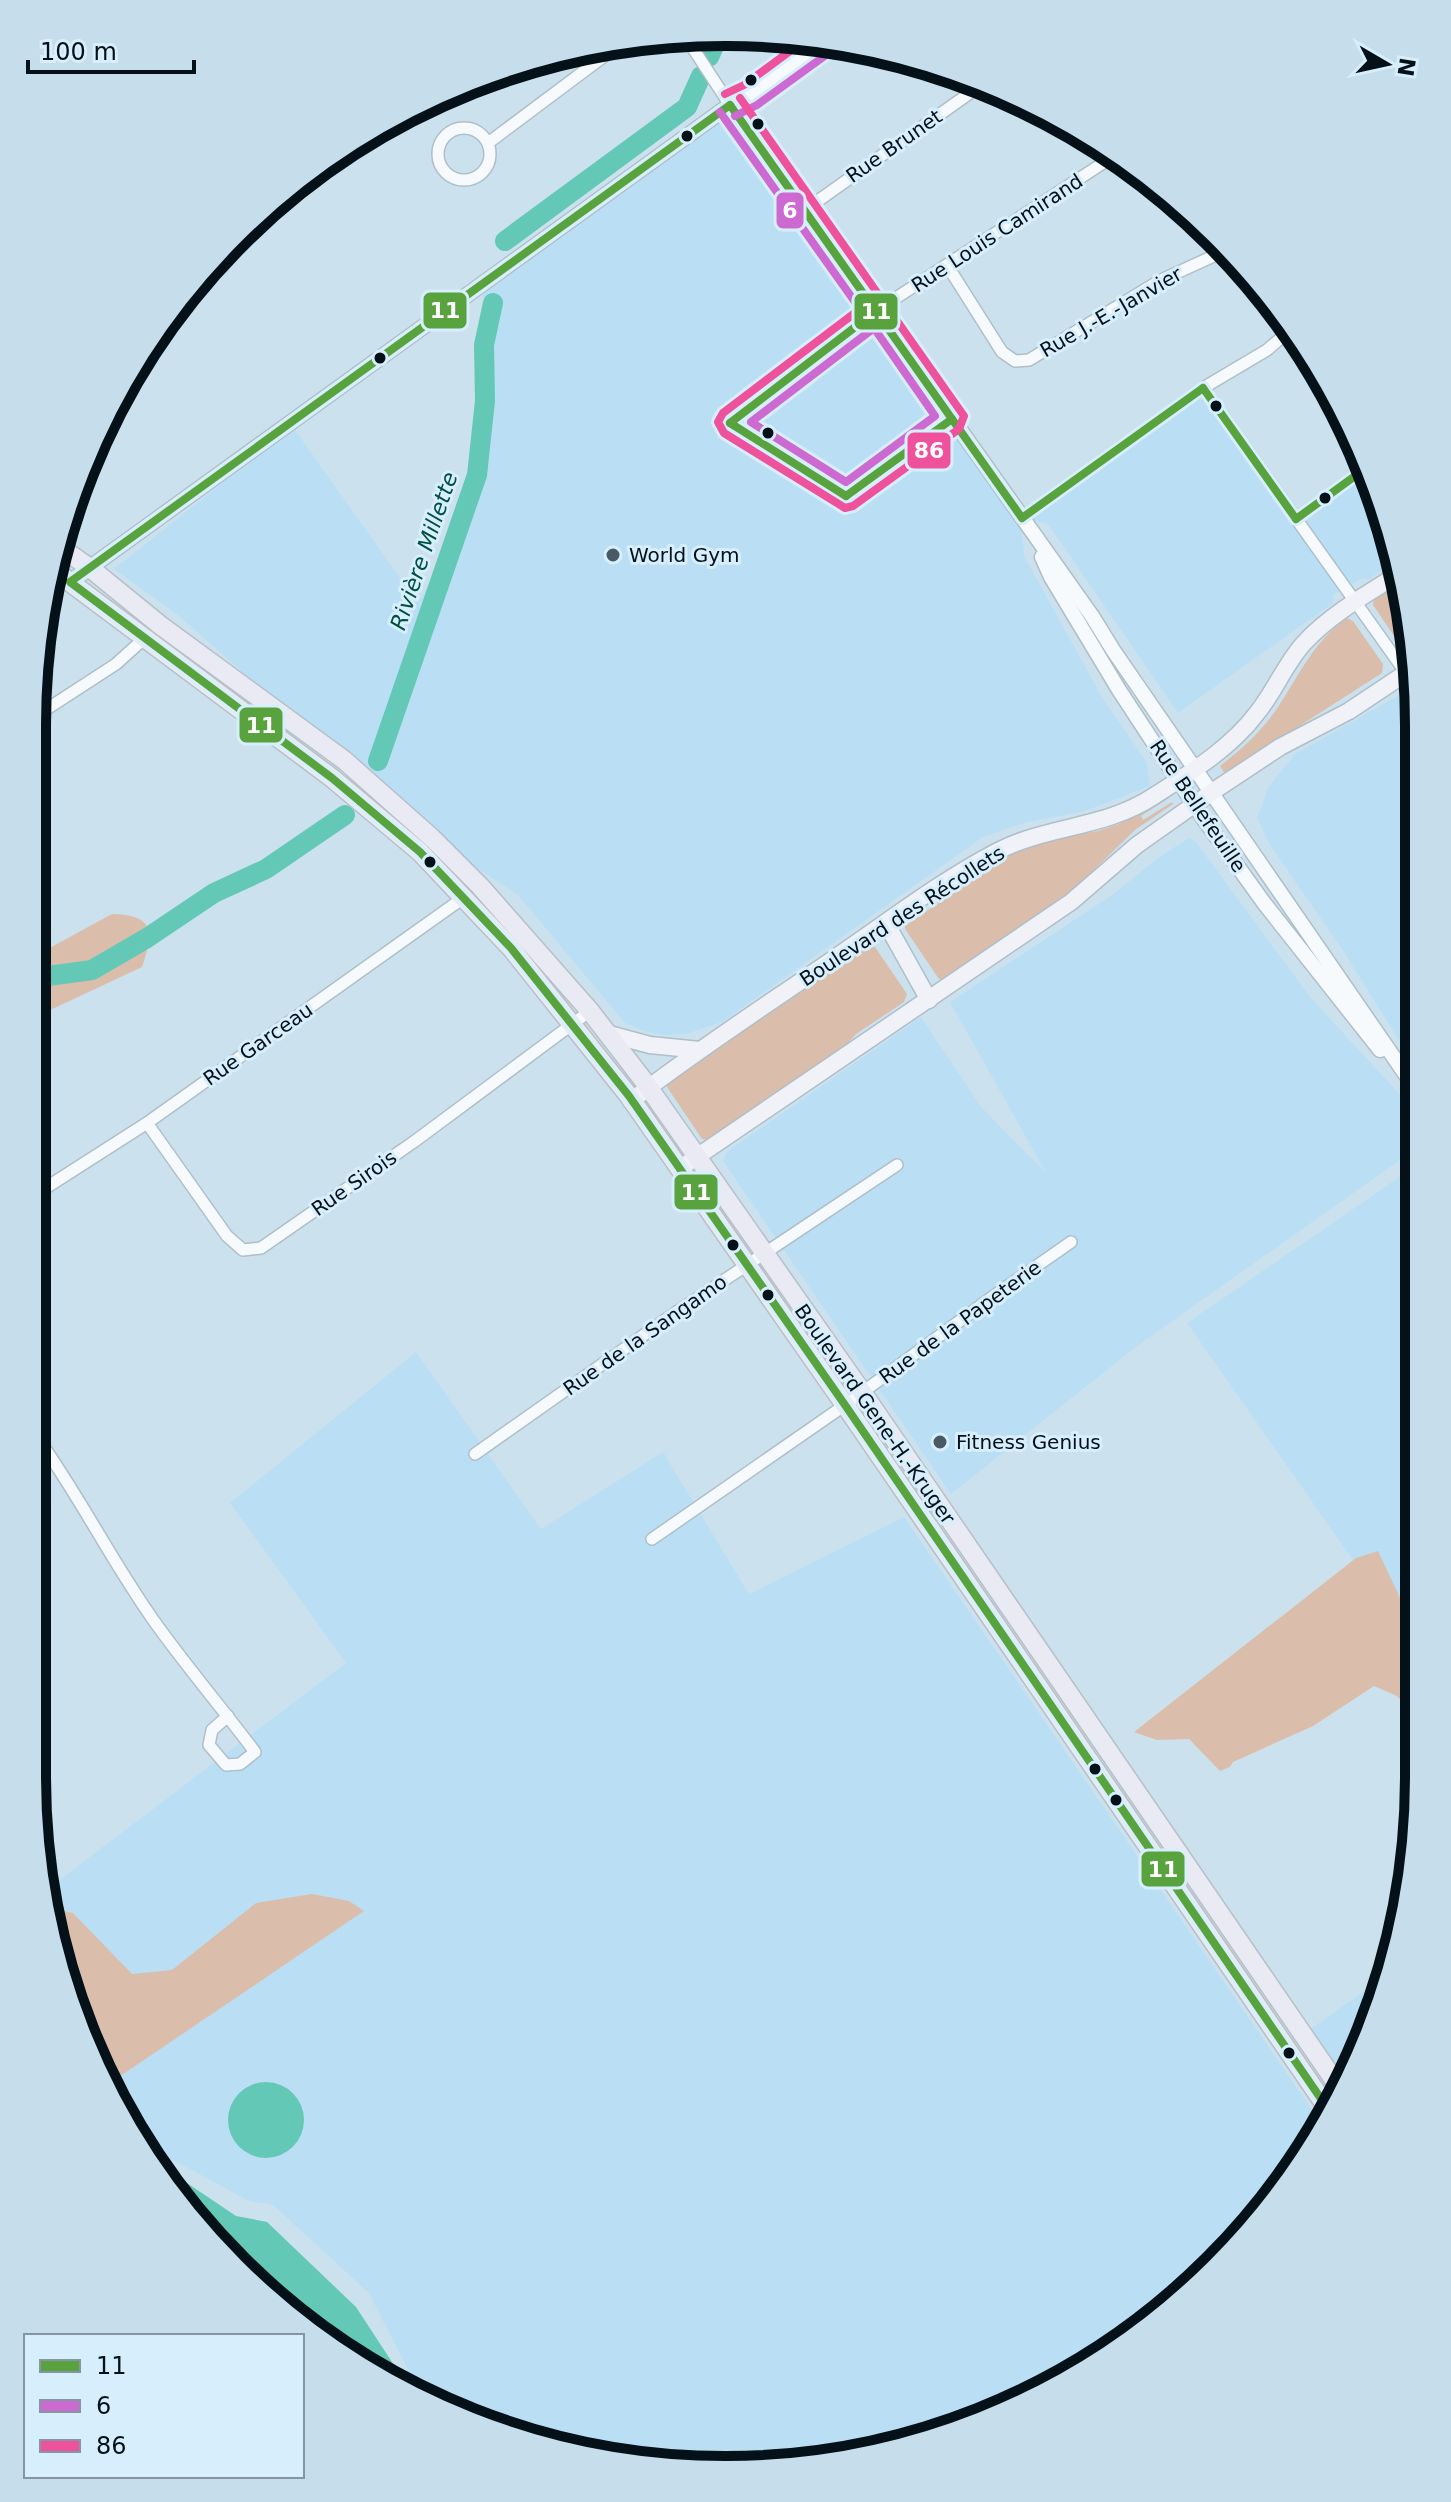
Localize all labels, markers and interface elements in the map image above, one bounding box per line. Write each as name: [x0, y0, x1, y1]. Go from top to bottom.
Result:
scale bar: [28, 24, 194, 74]
north arrow: [1347, 24, 1427, 104]
text: 100 m: [40, 38, 117, 66]
text: N: [1392, 56, 1420, 78]
unlabelled marker: [743, 72, 759, 88]
street label: Rue Brunet: [841, 104, 947, 188]
unlabelled marker: [750, 116, 766, 132]
unlabelled marker: [679, 128, 695, 144]
street label: Rue Louis Camirand: [907, 169, 1087, 297]
line badge: 6: [775, 191, 805, 230]
text: 6: [782, 198, 798, 223]
street label: Rue J.-E.-Janvier: [1036, 261, 1187, 362]
line badge: 11: [422, 291, 468, 330]
line badge: 11: [853, 292, 899, 331]
text: 11: [430, 298, 460, 323]
text: 11: [861, 299, 891, 324]
unlabelled marker: [372, 350, 388, 366]
unlabelled marker: [1208, 398, 1224, 414]
unlabelled marker: [760, 425, 776, 441]
line badge: 86: [906, 431, 952, 470]
text: 86: [914, 438, 944, 463]
water label: Rivière Millette: [385, 469, 463, 633]
unlabelled marker: [1317, 490, 1333, 506]
place label: World Gym: [629, 543, 740, 567]
marker: World Gym: [604, 546, 622, 564]
line badge: 11: [238, 706, 284, 744]
text: 11: [246, 713, 276, 738]
street label: Rue Bellefeuille: [1145, 735, 1251, 877]
street label: Boulevard des Récollets: [795, 841, 1009, 991]
unlabelled marker: [422, 854, 438, 870]
street label: Rue Garceau: [199, 997, 317, 1091]
street label: Rue Sirois: [307, 1145, 401, 1221]
line badge: 11: [673, 1173, 719, 1211]
text: 11: [681, 1180, 711, 1205]
unlabelled marker: [725, 1237, 741, 1253]
street label: Rue de la Papeterie: [874, 1255, 1046, 1389]
street label: Rue de la Sangamo: [559, 1269, 731, 1401]
unlabelled marker: [760, 1287, 776, 1303]
street label: Boulevard Gene-H.-Kruger: [790, 1299, 961, 1529]
place label: Fitness Genius: [956, 1430, 1101, 1454]
marker: Fitness Genius: [931, 1433, 949, 1451]
unlabelled marker: [1087, 1761, 1103, 1777]
unlabelled marker: [1108, 1792, 1124, 1808]
line badge: 11: [1140, 1850, 1186, 1888]
text: 11: [1148, 1857, 1178, 1882]
unlabelled marker: [1281, 2045, 1297, 2061]
legend: [24, 2334, 304, 2478]
text: 11: [96, 2352, 127, 2380]
text: 6: [96, 2392, 111, 2420]
text: 86: [96, 2432, 127, 2460]

